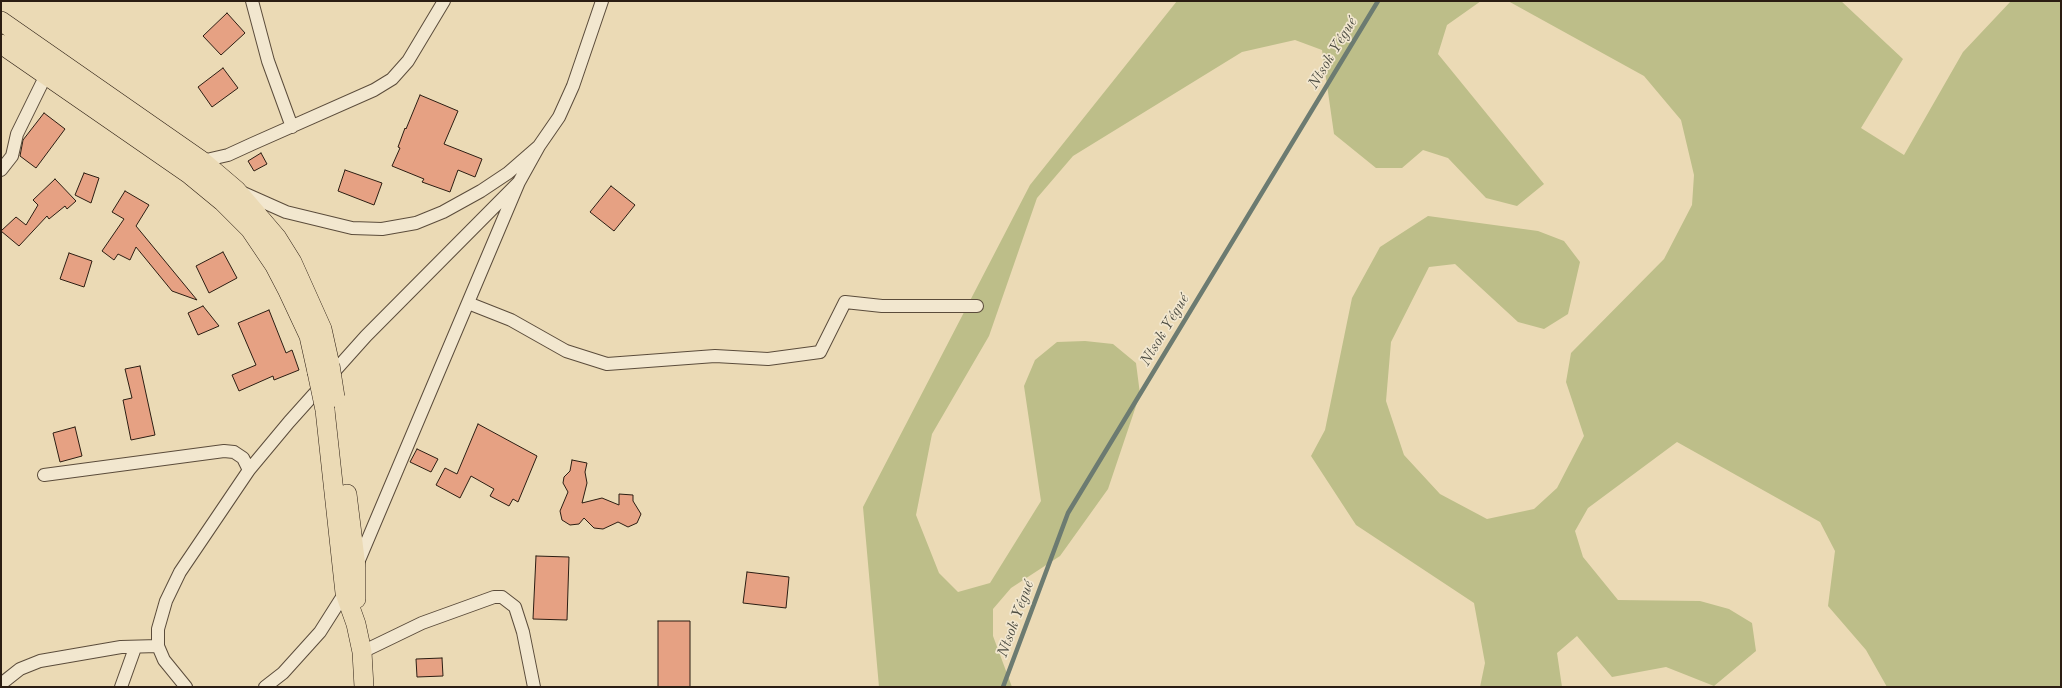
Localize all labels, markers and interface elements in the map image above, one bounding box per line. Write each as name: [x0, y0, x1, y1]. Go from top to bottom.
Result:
water label: Ntsok Yégué: [1305, 14, 1361, 92]
water label: Ntsok Yégué: [1137, 291, 1193, 369]
water label: Ntsok Yégué: [994, 578, 1038, 660]

